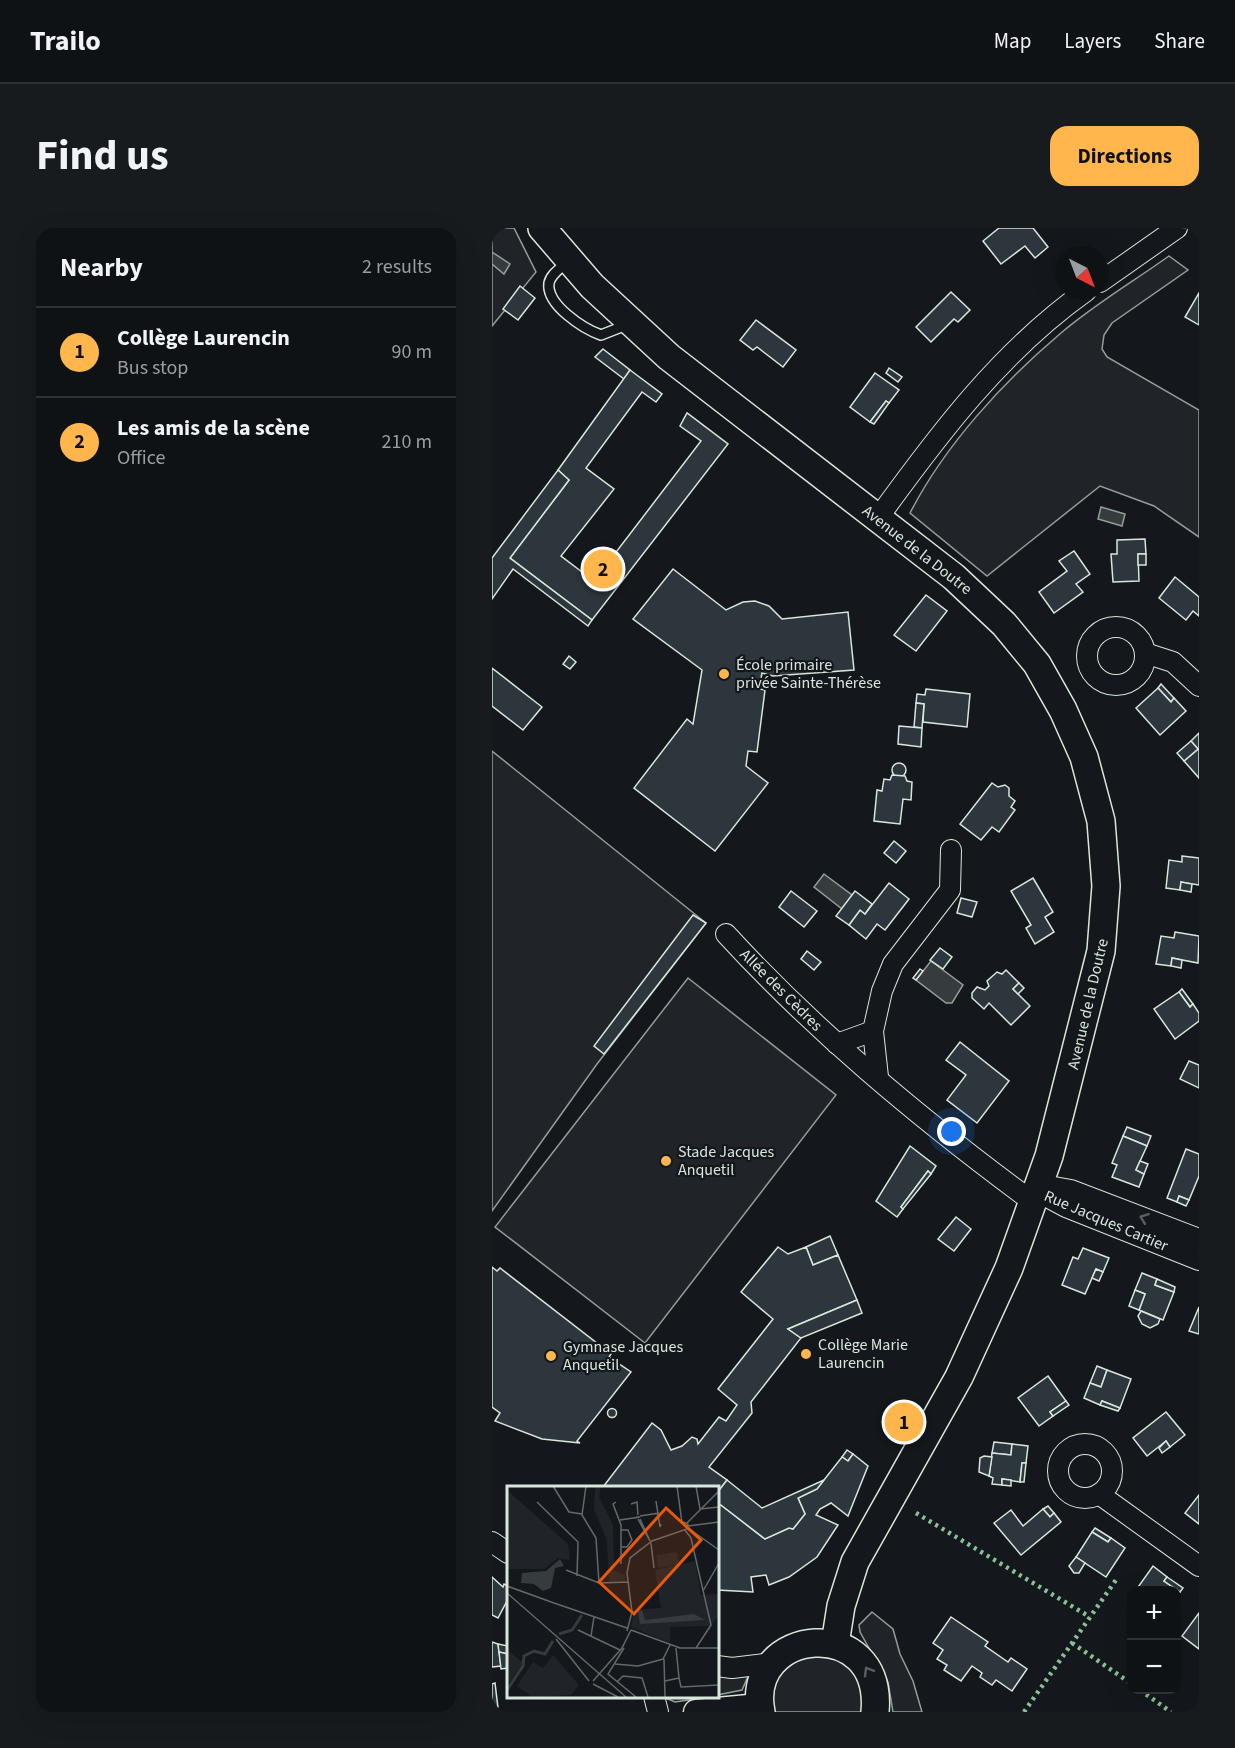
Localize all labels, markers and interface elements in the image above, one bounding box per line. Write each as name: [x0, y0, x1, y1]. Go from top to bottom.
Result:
text: Trailo: [30, 21, 101, 61]
text: Map: [994, 26, 1031, 56]
text: Layers: [1064, 26, 1121, 56]
text: Share: [1154, 26, 1205, 56]
text: Find us: [36, 126, 169, 186]
button: Directions: [1050, 126, 1199, 186]
north arrow: [1055, 246, 1109, 300]
text: Nearby: [60, 249, 143, 286]
text: 2 results: [362, 253, 432, 281]
text: Collège Laurencin: [117, 322, 290, 354]
text: 1: [74, 338, 85, 366]
text: 90 m: [392, 338, 432, 366]
text: Bus stop: [117, 354, 188, 382]
text: Les amis de la scène: [117, 412, 310, 444]
text: 2: [74, 428, 85, 456]
text: 210 m: [382, 428, 432, 456]
text: Office: [117, 444, 165, 472]
street label: Avenue de la Doutre: [857, 500, 977, 600]
pin: 2: [584, 546, 622, 592]
place label: École primaire privée Sainte-Thérèse: [736, 654, 881, 694]
marker: École primaire privée Sainte-Thérèse: [717, 667, 731, 681]
street label: Avenue de la Doutre: [1062, 936, 1114, 1072]
street label: Allée des Cèdres: [735, 944, 827, 1036]
your location: [937, 1117, 966, 1146]
place label: Stade Jacques Anquetil: [678, 1141, 775, 1181]
marker: Stade Jacques Anquetil: [659, 1154, 673, 1168]
street label: Rue Jacques Cartier: [1041, 1185, 1172, 1257]
one-way arrow: [1140, 1213, 1151, 1225]
place label: Collège Marie Laurencin: [818, 1334, 908, 1374]
place label: Gymnase Jacques Anquetil: [563, 1336, 683, 1376]
marker: Collège Marie Laurencin: [799, 1347, 813, 1361]
marker: Gymnase Jacques Anquetil: [544, 1349, 558, 1363]
pin: 1: [884, 1400, 924, 1444]
inset map: [507, 1486, 718, 1697]
map controls: [1127, 1586, 1181, 1694]
button: +: [1127, 1586, 1181, 1640]
button: −: [1127, 1640, 1181, 1694]
one-way arrow: [863, 1667, 875, 1677]

